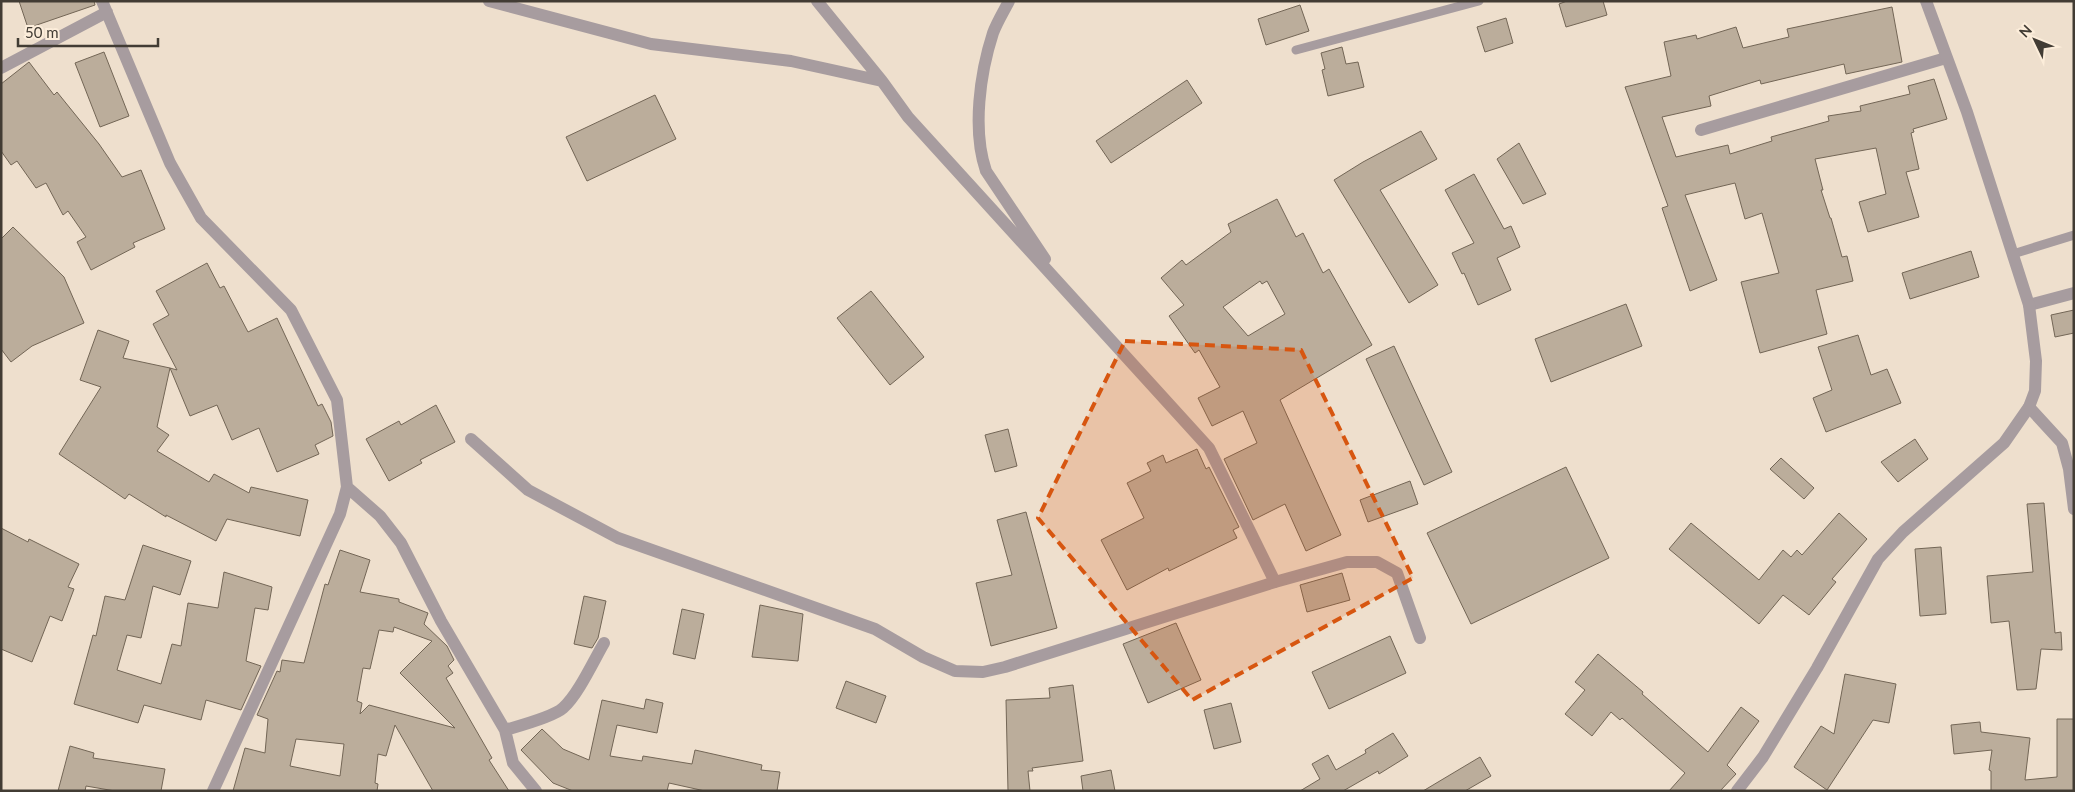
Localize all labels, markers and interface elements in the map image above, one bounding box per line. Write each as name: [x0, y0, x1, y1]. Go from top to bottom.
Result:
scale bar: [18, 15, 158, 47]
north arrow: [2010, 15, 2060, 65]
text: N: [2015, 21, 2035, 41]
text: 50 m: [25, 23, 59, 41]

